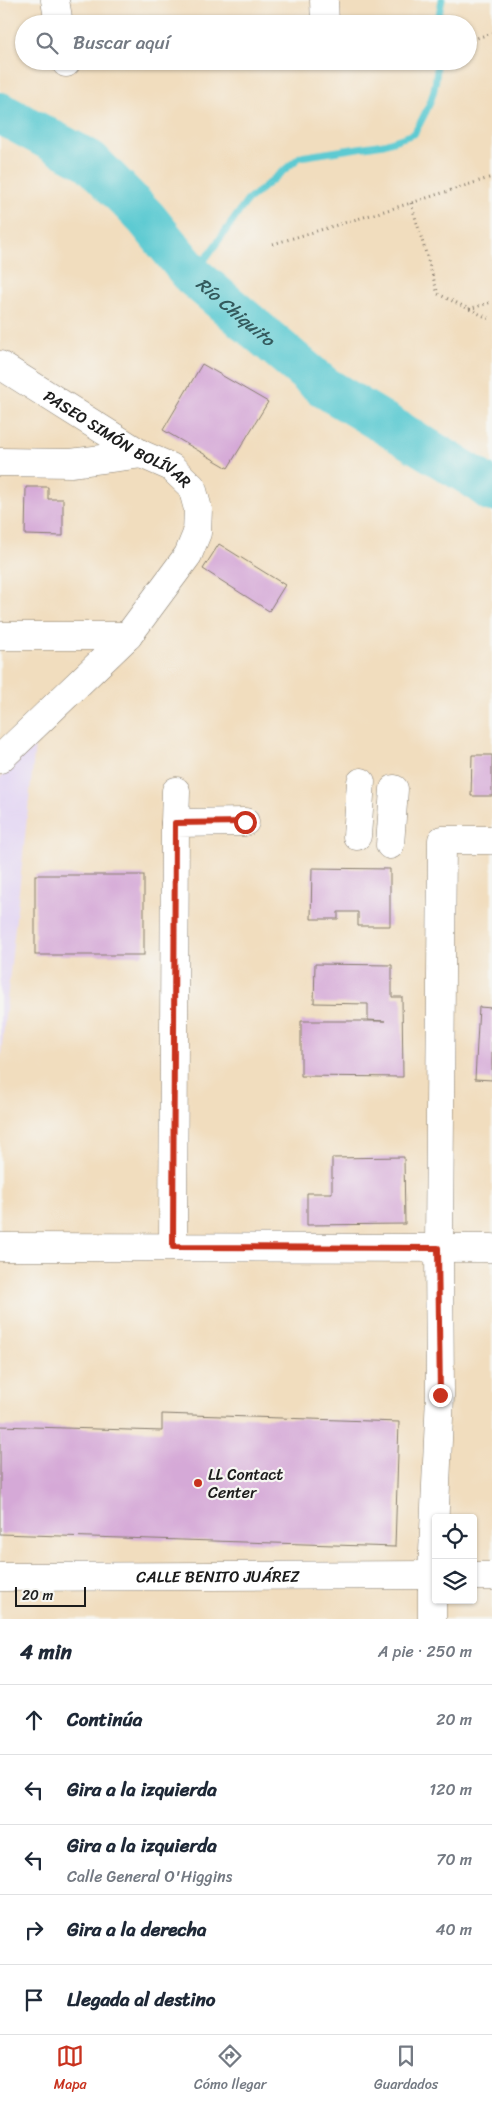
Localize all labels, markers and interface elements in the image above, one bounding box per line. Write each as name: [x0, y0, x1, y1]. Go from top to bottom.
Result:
search box: [15, 15, 477, 70]
text: Buscar aquí: [73, 26, 170, 59]
icon: search: [33, 29, 61, 57]
water label: Río Chiquito: [189, 269, 283, 356]
street label: PASEO SIMÓN BOLÍVAR: [38, 382, 199, 495]
route start: [234, 811, 257, 834]
route end: [429, 1384, 452, 1407]
place label: LL Contact Center: [208, 1460, 283, 1507]
marker: LL Contact Center: [192, 1477, 204, 1489]
map controls: [432, 1514, 477, 1604]
button: locate: [432, 1514, 477, 1559]
button: layers: [432, 1559, 477, 1604]
street label: CALLE BENITO JUÁREZ: [136, 1562, 301, 1591]
text: 20 m: [22, 1583, 53, 1608]
scale bar: [15, 1584, 86, 1607]
text: 4 min: [20, 1633, 72, 1671]
text: A pie · 250 m: [378, 1637, 472, 1666]
text: Continúa: [67, 1703, 142, 1736]
text: 20 m: [436, 1705, 472, 1734]
icon: ahead: [20, 1706, 48, 1734]
text: Gira a la izquierda: [67, 1773, 217, 1806]
text: 120 m: [429, 1775, 472, 1804]
icon: left: [20, 1776, 48, 1804]
text: Gira a la izquierda: [67, 1829, 217, 1862]
text: 70 m: [436, 1845, 472, 1874]
icon: left: [20, 1846, 48, 1874]
text: Calle General O'Higgins: [67, 1862, 232, 1891]
text: Gira a la derecha: [67, 1913, 206, 1946]
text: 40 m: [435, 1915, 472, 1944]
icon: right: [20, 1916, 48, 1944]
text: Llegada al destino: [67, 1983, 216, 2016]
icon: arrive: [20, 1986, 48, 2014]
tab: Mapa: [54, 2042, 87, 2097]
tab: Cómo llegar: [194, 2042, 266, 2097]
tab: Guardados: [374, 2042, 438, 2097]

